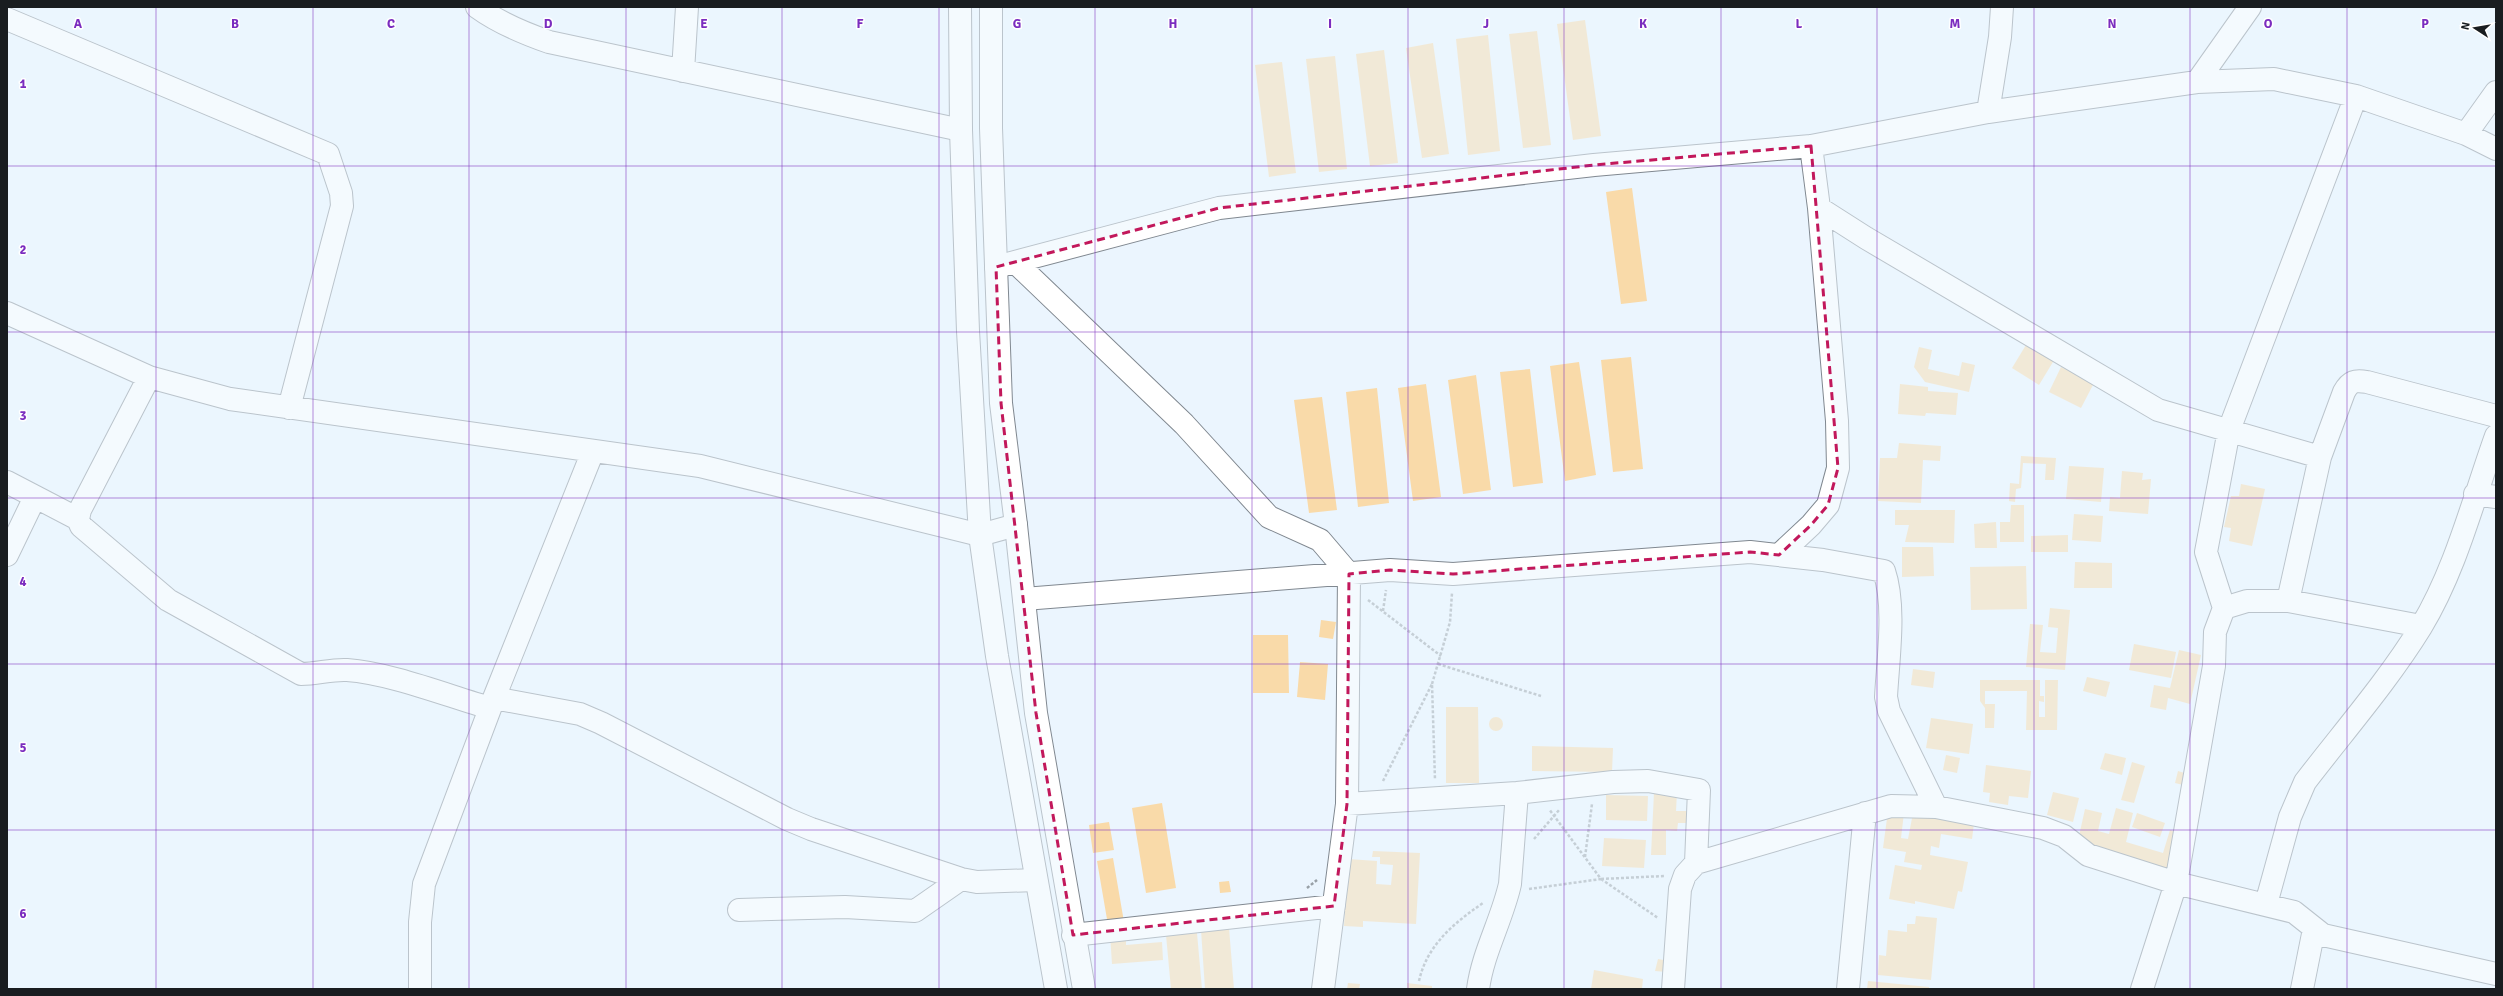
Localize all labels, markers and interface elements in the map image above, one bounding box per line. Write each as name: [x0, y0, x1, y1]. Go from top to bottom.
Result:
north arrow: [2455, 8, 2495, 48]
text: A: [74, 16, 83, 32]
text: B: [231, 16, 239, 32]
text: C: [387, 16, 395, 32]
text: D: [544, 16, 553, 32]
text: E: [700, 16, 708, 32]
text: F: [857, 16, 864, 32]
text: G: [1013, 16, 1021, 32]
text: H: [1169, 16, 1177, 32]
text: I: [1328, 16, 1332, 32]
text: J: [1483, 16, 1489, 32]
text: K: [1639, 16, 1647, 32]
text: L: [1796, 16, 1803, 32]
text: M: [1950, 16, 1961, 32]
text: N: [2107, 16, 2117, 32]
text: O: [2264, 16, 2273, 32]
text: P: [2421, 16, 2429, 32]
text: N: [2459, 21, 2473, 31]
text: 1: [19, 76, 27, 92]
text: 2: [19, 242, 27, 258]
text: 3: [19, 408, 27, 424]
text: 4: [19, 574, 27, 590]
text: 5: [19, 740, 27, 756]
text: 6: [19, 906, 27, 922]

